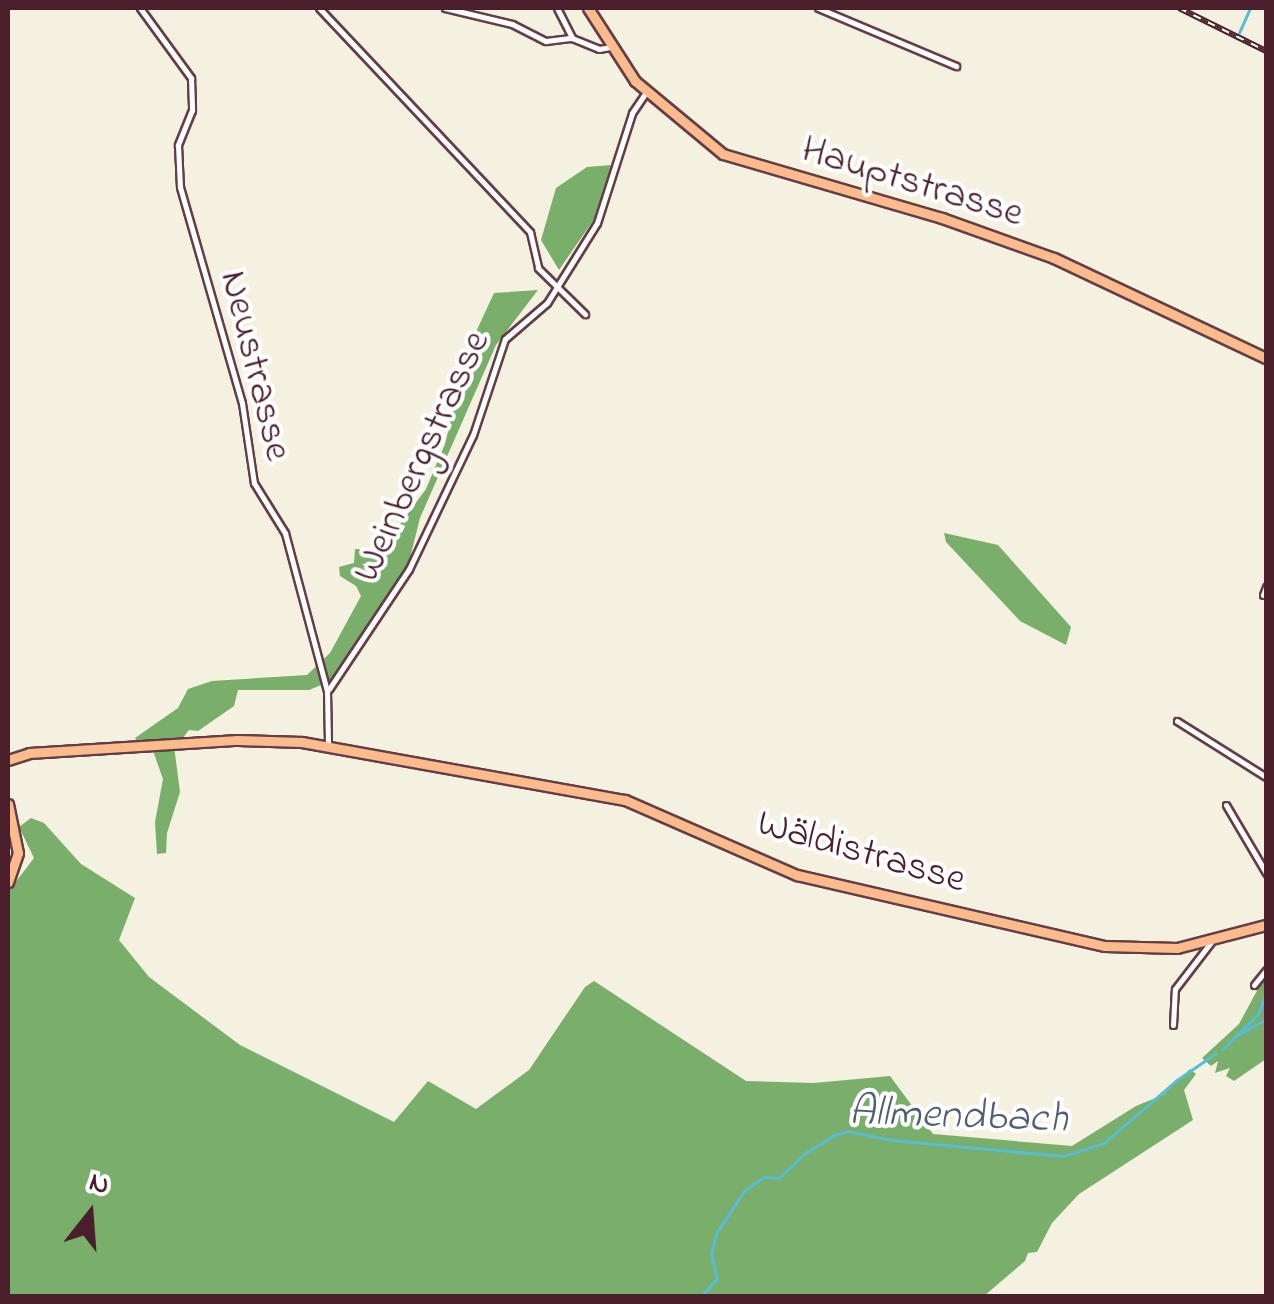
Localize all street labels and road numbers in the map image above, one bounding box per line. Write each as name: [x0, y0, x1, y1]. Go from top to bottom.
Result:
street label: Hauptstrasse: [795, 127, 1029, 239]
street label: Neustrasse: [207, 266, 301, 466]
street label: Weinbergstrasse: [344, 324, 502, 590]
street label: Wäldistrasse: [751, 800, 971, 906]

